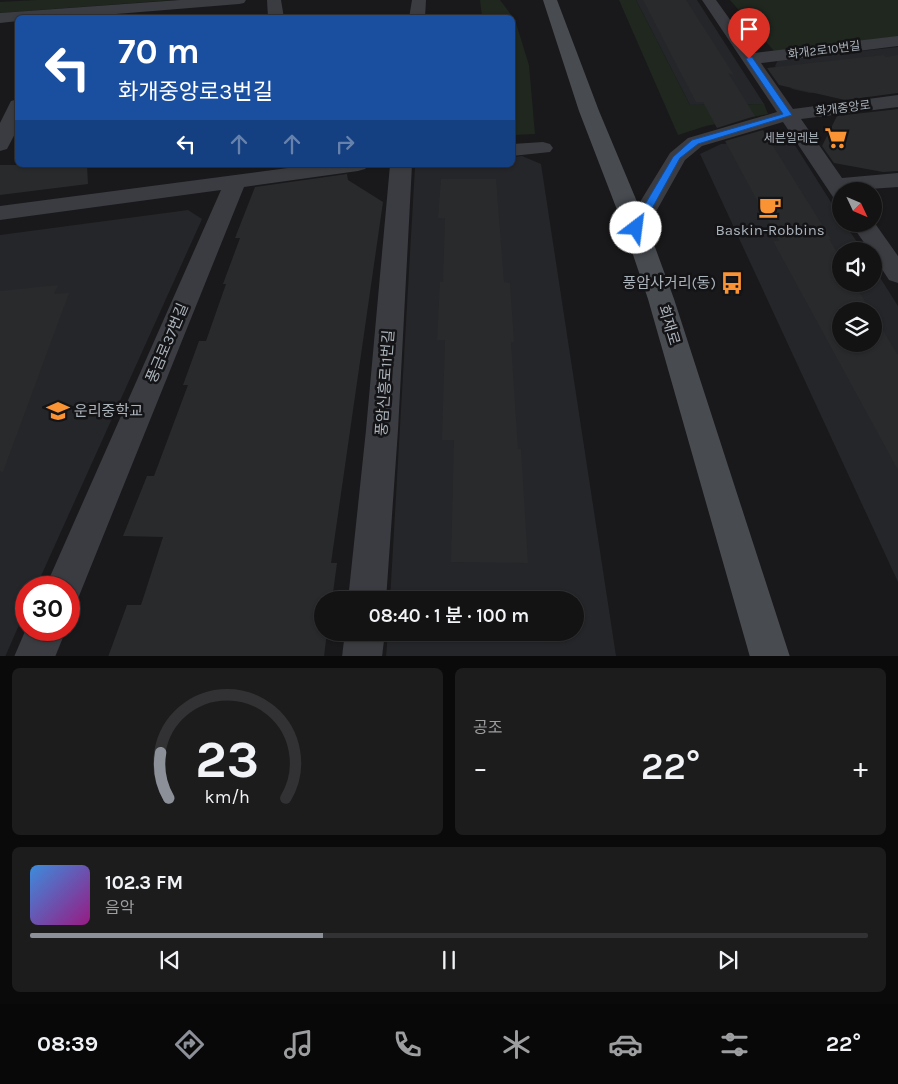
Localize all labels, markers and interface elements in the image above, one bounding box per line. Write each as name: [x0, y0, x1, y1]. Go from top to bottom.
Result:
pin: [728, 8, 770, 59]
icon: arrive: [735, 15, 763, 43]
text: 70 m: [118, 31, 200, 72]
icon: left: [35, 35, 100, 100]
street label: 화개2로10번길: [787, 39, 861, 61]
text: 화개중앙로3번길: [118, 79, 273, 105]
street label: 화개중앙로: [815, 98, 871, 118]
supermarket icon: 세븐일레븐: [823, 125, 849, 151]
icon: left: [172, 130, 200, 158]
icon: ahead: [225, 130, 253, 158]
icon: ahead: [278, 130, 306, 158]
icon: right: [331, 130, 359, 158]
place label: 세븐일레븐: [764, 131, 819, 145]
north arrow: [832, 182, 882, 232]
map controls: [832, 182, 882, 352]
cafe icon: Baskin-Robbins: [757, 194, 783, 220]
position arrow: [609, 201, 661, 253]
place label: Baskin-Robbins: [715, 221, 825, 239]
button: sound: [832, 242, 882, 292]
bus stop icon: 풍암사거리(동): [719, 270, 745, 296]
place label: 풍암사거리(동): [623, 274, 716, 292]
street label: 풍금로37번길: [142, 300, 192, 386]
button: layers: [832, 302, 882, 352]
street label: 회재로: [654, 303, 684, 347]
street label: 풍암신흥로11번길: [372, 329, 398, 437]
school or university icon: 운리중학교: [45, 398, 71, 424]
place label: 운리중학교: [74, 402, 143, 420]
speed limit sign: 30: [15, 576, 80, 641]
text: 08:40 · 1 분 · 100 m: [369, 605, 529, 627]
text: 공조: [473, 718, 502, 737]
text: 23: [196, 729, 259, 790]
text: 22°: [641, 744, 700, 789]
text: −: [473, 751, 488, 784]
text: +: [853, 751, 868, 784]
text: km/h: [205, 787, 250, 808]
text: 102.3 FM: [105, 872, 183, 894]
text: 음악: [105, 898, 134, 917]
icon: previous: [156, 946, 184, 974]
icon: pause: [435, 946, 463, 974]
icon: next: [714, 946, 742, 974]
icon: directions: [172, 1027, 207, 1062]
icon: music: [281, 1027, 316, 1062]
icon: phone: [390, 1027, 425, 1062]
icon: climate: [499, 1027, 534, 1062]
icon: car: [608, 1027, 643, 1062]
icon: filters: [717, 1027, 752, 1062]
text: 08:39: [37, 1031, 98, 1057]
text: 22°: [826, 1031, 861, 1057]

